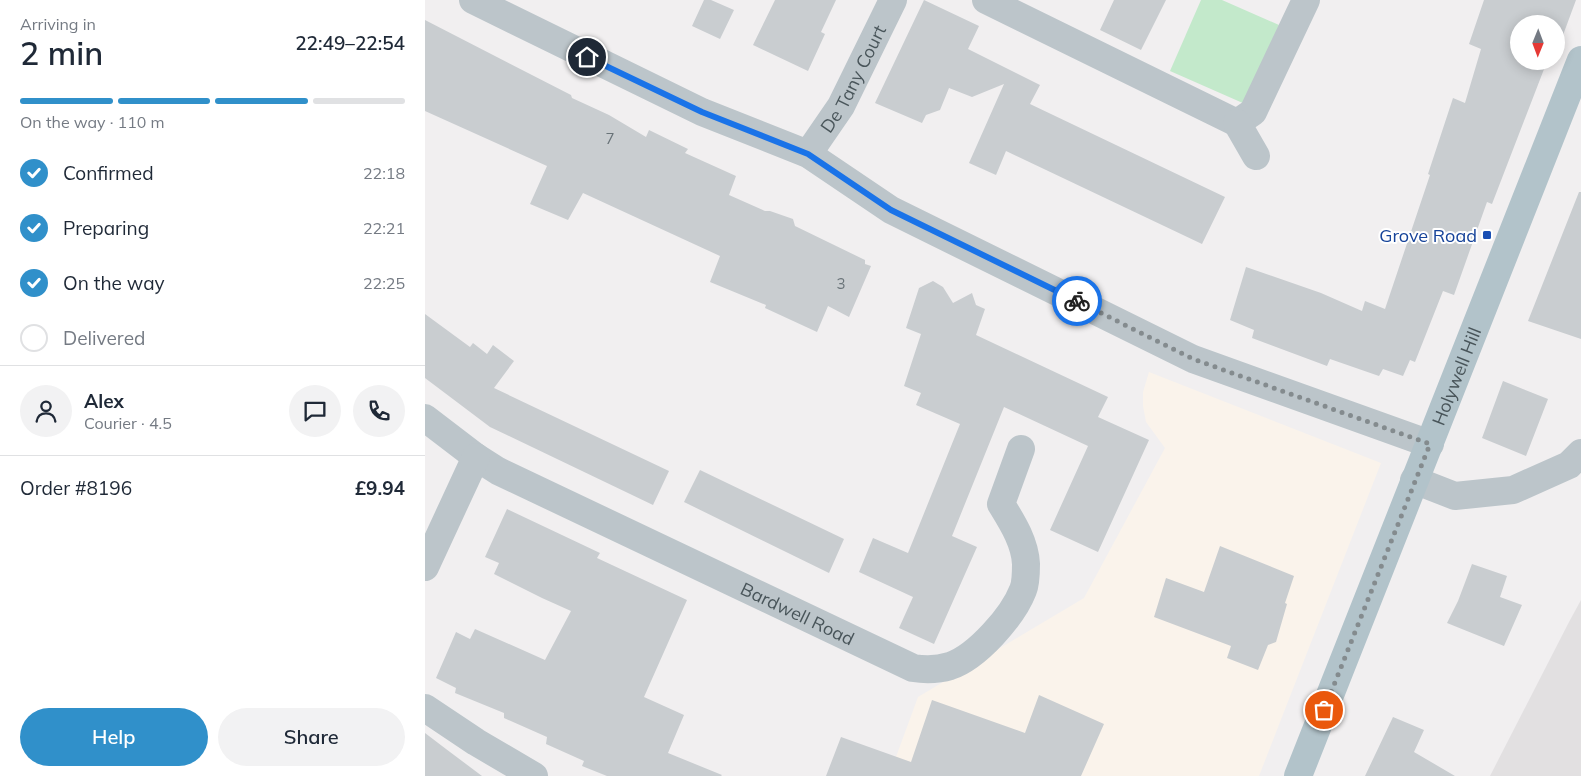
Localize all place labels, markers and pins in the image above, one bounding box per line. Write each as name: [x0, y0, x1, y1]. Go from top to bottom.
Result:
pin: [566, 36, 608, 78]
place label: Grove Road: [1379, 224, 1477, 247]
marker: Grove Road: [1481, 229, 1493, 241]
pin: [1303, 689, 1345, 731]

